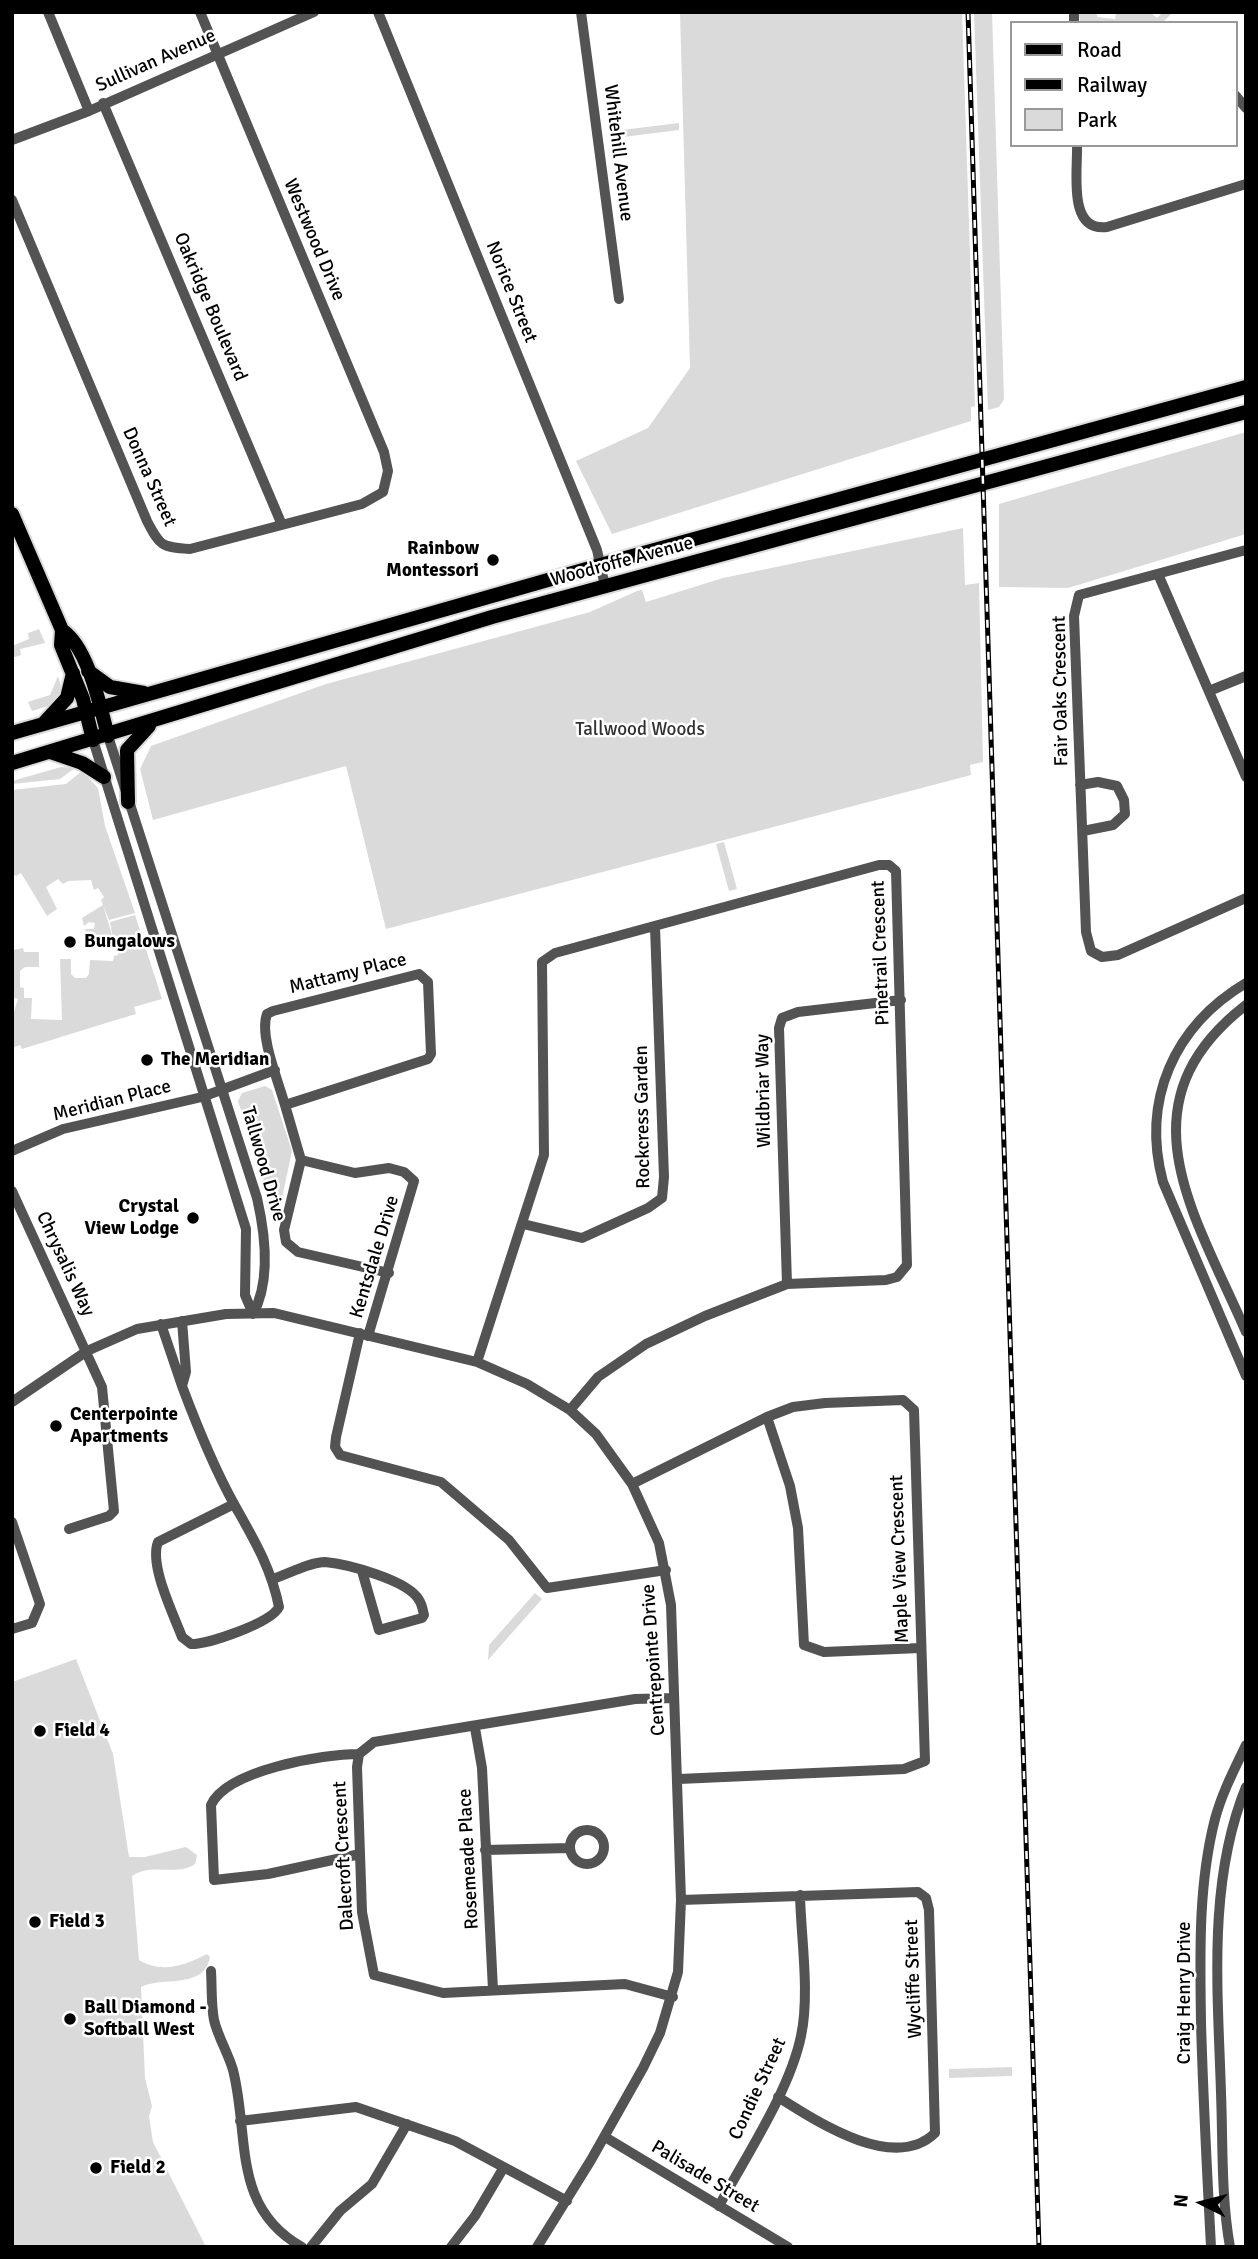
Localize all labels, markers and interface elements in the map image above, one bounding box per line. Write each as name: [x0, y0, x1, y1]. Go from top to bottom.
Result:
legend: [1010, 21, 1237, 147]
street label: Sullivan Avenue: [92, 24, 220, 98]
text: Road: [1077, 37, 1122, 63]
text: Railway: [1077, 72, 1147, 98]
street label: Whitehill Avenue: [598, 83, 638, 223]
text: Park: [1077, 107, 1117, 133]
street label: Westwood Drive: [278, 176, 350, 304]
street label: Oakridge Boulevard: [168, 229, 252, 385]
street label: Norice Street: [480, 238, 542, 346]
street label: Donna Street: [117, 424, 181, 530]
street label: Woodroffe Avenue: [548, 532, 696, 592]
place label: Rainbow Montessori: [386, 538, 479, 582]
marker: Rainbow Montessori: [485, 552, 501, 568]
street label: Fair Oaks Crescent: [1048, 616, 1074, 766]
park label: Tallwood Woods: [575, 719, 705, 741]
street label: Pinetrail Crescent: [867, 880, 895, 1026]
place label: Bungalows: [84, 931, 175, 953]
marker: Bungalows: [62, 934, 78, 950]
street label: Mattamy Place: [287, 948, 409, 1000]
street label: Wildbriar Way: [752, 1034, 776, 1148]
street label: Rockcress Garden: [630, 1045, 656, 1189]
place label: The Meridian: [161, 1049, 269, 1071]
marker: The Meridian: [139, 1052, 155, 1068]
street label: Meridian Place: [51, 1075, 173, 1127]
street label: Tallwood Drive: [236, 1104, 290, 1224]
street label: Kentsdale Drive: [346, 1193, 404, 1321]
place label: Crystal View Lodge: [84, 1196, 179, 1240]
street label: Chrysalis Way: [31, 1208, 99, 1320]
marker: Crystal View Lodge: [185, 1210, 201, 1226]
place label: Centerpointe Apartments: [70, 1404, 178, 1448]
marker: Centerpointe Apartments: [48, 1418, 64, 1434]
street label: Maple View Crescent: [886, 1474, 914, 1644]
street label: Centrepointe Drive: [637, 1583, 671, 1737]
place label: Field 4: [54, 1720, 110, 1742]
marker: Field 4: [32, 1723, 48, 1739]
street label: Dalecroft Crescent: [329, 1781, 359, 1931]
street label: Rosemeade Place: [454, 1788, 484, 1930]
place label: Field 3: [49, 1911, 105, 1933]
marker: Field 3: [27, 1914, 43, 1930]
street label: Wycliffe Street: [901, 1919, 927, 2039]
street label: Craig Henry Drive: [1174, 1921, 1196, 2065]
place label: Ball Diamond - Softball West: [84, 1997, 207, 2041]
marker: Ball Diamond - Softball West: [62, 2011, 78, 2027]
street label: Condie Street: [724, 2034, 792, 2144]
street label: Palisade Street: [647, 2136, 763, 2218]
place label: Field 2: [110, 2157, 166, 2179]
marker: Field 2: [88, 2160, 104, 2176]
north arrow: [1167, 2168, 1237, 2238]
text: N: [1168, 2193, 1194, 2209]

